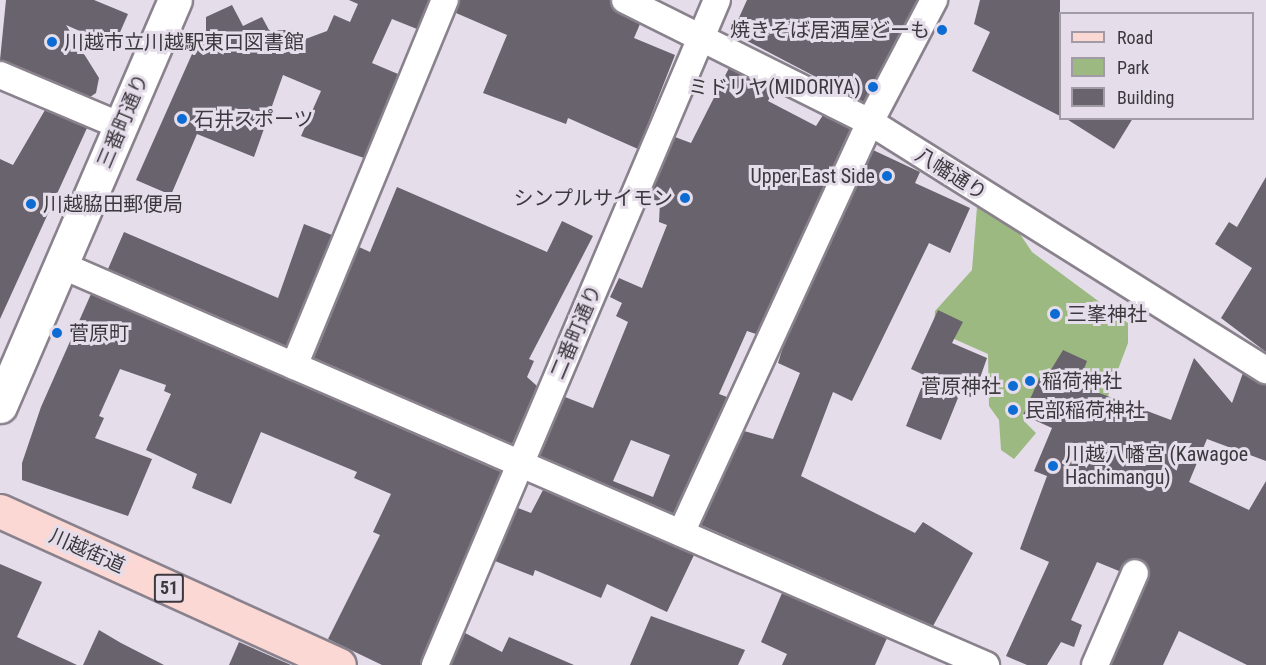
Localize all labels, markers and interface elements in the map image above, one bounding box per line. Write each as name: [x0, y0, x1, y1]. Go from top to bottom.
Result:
legend: [1059, 12, 1254, 120]
place label: 焼きそば居酒屋どーも: [730, 18, 930, 42]
marker: 焼きそば居酒屋どーも: [935, 23, 949, 37]
text: Road: [1117, 27, 1153, 48]
place label: 川越市立川越駅東口図書館: [64, 30, 304, 54]
marker: 川越市立川越駅東口図書館: [45, 35, 59, 49]
text: Park: [1117, 57, 1149, 78]
street label: 三番町通り: [92, 70, 154, 172]
place label: ミドリヤ(MIDORIYA): [688, 75, 861, 99]
marker: ミドリヤ(MIDORIYA): [866, 80, 880, 94]
text: Building: [1117, 87, 1174, 108]
place label: 石井スポーツ: [194, 107, 314, 131]
marker: 石井スポーツ: [175, 112, 189, 126]
street label: 八幡通り: [911, 143, 991, 205]
place label: Upper East Side: [751, 164, 875, 188]
marker: Upper East Side: [880, 169, 894, 183]
place label: シンプルサイモン: [513, 186, 673, 210]
marker: シンプルサイモン: [678, 191, 692, 205]
place label: 川越脇田郵便局: [43, 192, 183, 216]
marker: 川越脇田郵便局: [24, 197, 38, 211]
street label: 二番町通り: [545, 281, 607, 383]
place label: 三峯神社: [1067, 302, 1147, 326]
marker: 三峯神社: [1048, 307, 1062, 321]
place label: 菅原町: [69, 321, 129, 345]
marker: 菅原町: [50, 326, 64, 340]
place label: 稲荷神社: [1042, 369, 1122, 393]
place label: 菅原神社: [921, 374, 1001, 398]
marker: 稲荷神社: [1023, 374, 1037, 388]
marker: 菅原神社: [1006, 379, 1020, 393]
place label: 民部稲荷神社: [1025, 398, 1145, 422]
marker: 民部稲荷神社: [1006, 403, 1020, 417]
place label: 川越八幡宮 (Kawagoe Hachimangu): [1065, 442, 1248, 489]
marker: 川越八幡宮 (Kawagoe Hachimangu): [1046, 459, 1060, 473]
street label: 川越街道: [46, 524, 128, 578]
road number: 51: [152, 573, 186, 603]

